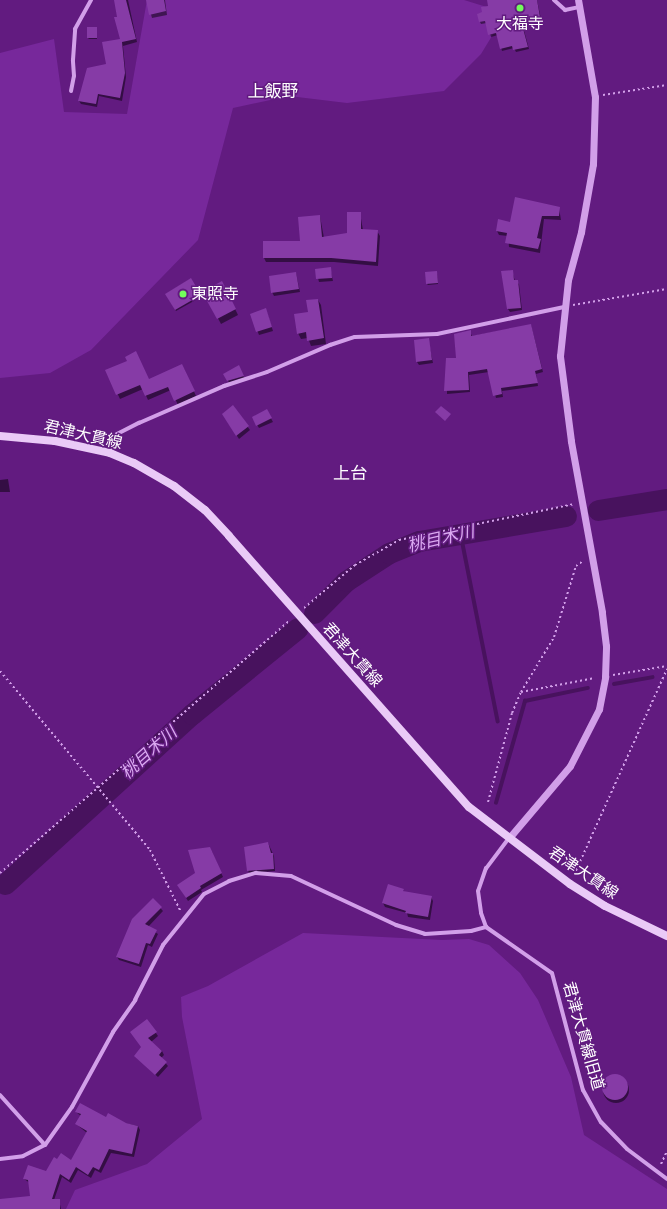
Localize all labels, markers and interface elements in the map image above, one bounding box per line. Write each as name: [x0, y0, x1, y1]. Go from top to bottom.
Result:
marker: 大福寺: [515, 3, 525, 13]
place label: 大福寺: [496, 14, 544, 34]
district label: 上飯野: [248, 82, 298, 102]
place label: 東照寺: [191, 284, 239, 304]
marker: 東照寺: [178, 289, 188, 299]
street label: 君津大貫線: [42, 417, 124, 453]
district label: 上台: [333, 464, 367, 484]
water label: 桃目木川: [406, 521, 476, 557]
street label: 君津大貫線: [318, 619, 386, 691]
water label: 桃目木川: [117, 723, 181, 783]
street label: 君津大貫線: [544, 843, 622, 903]
street label: 君津大貫線旧道: [558, 980, 608, 1092]

